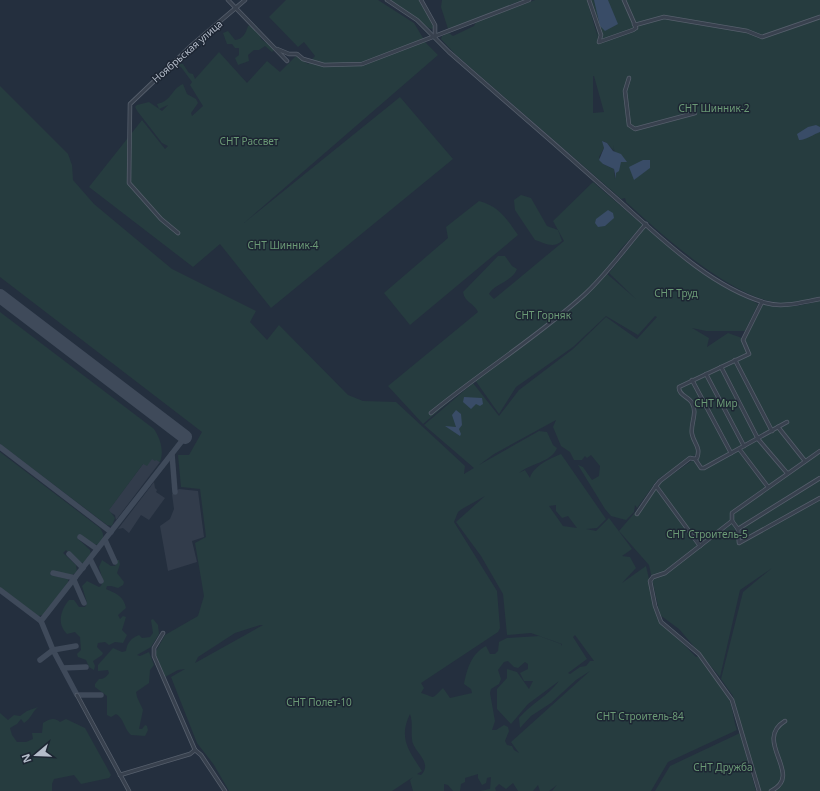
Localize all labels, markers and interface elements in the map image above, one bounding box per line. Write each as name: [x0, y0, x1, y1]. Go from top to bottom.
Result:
street label: Ноябрьская улица: [149, 17, 225, 85]
park label: СНТ Шинник-2: [678, 101, 750, 115]
park label: СНТ Рассвет: [220, 134, 279, 148]
park label: СНТ Шинник-4: [247, 238, 319, 252]
park label: СНТ Труд: [654, 286, 698, 300]
park label: СНТ Горняк: [515, 308, 572, 322]
park label: СНТ Мир: [694, 396, 738, 410]
park label: СНТ Строитель-5: [666, 527, 748, 541]
park label: СНТ Полет-10: [286, 695, 352, 709]
park label: СНТ Строитель-84: [596, 709, 684, 723]
north arrow: [16, 735, 56, 775]
text: N: [18, 752, 35, 765]
park label: СНТ Дружба: [693, 760, 753, 774]

